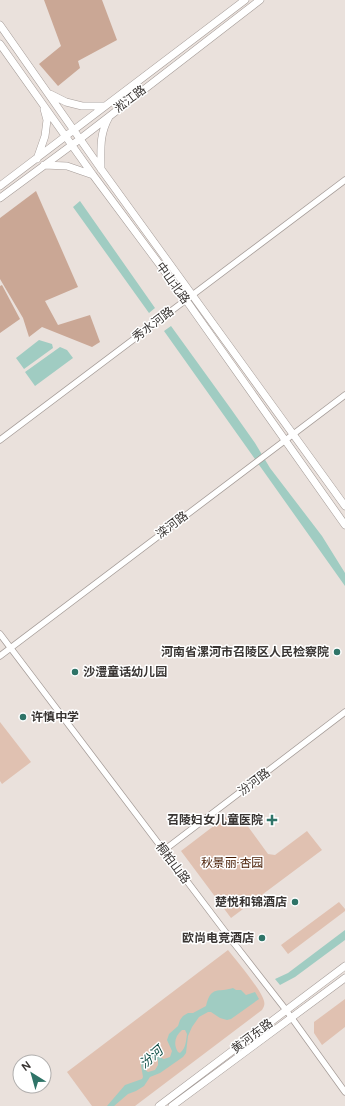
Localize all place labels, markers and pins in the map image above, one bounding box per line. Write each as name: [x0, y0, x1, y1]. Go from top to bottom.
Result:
place label: 河南省漯河市召陵区人民检察院: [161, 644, 329, 660]
marker: 河南省漯河市召陵区人民检察院: [332, 647, 342, 657]
place label: 沙澧童话幼儿园: [83, 664, 167, 680]
marker: 沙澧童话幼儿园: [70, 667, 80, 677]
place label: 许慎中学: [31, 709, 79, 725]
marker: 许慎中学: [18, 712, 28, 722]
place label: 召陵妇女儿童医院: [167, 812, 263, 828]
marker: 召陵妇女儿童医院: [266, 814, 278, 826]
place label: 楚悦和锦酒店: [215, 894, 287, 910]
marker: 楚悦和锦酒店: [290, 897, 300, 907]
place label: 欧尚电竞酒店: [182, 930, 254, 946]
marker: 欧尚电竞酒店: [257, 933, 267, 943]

